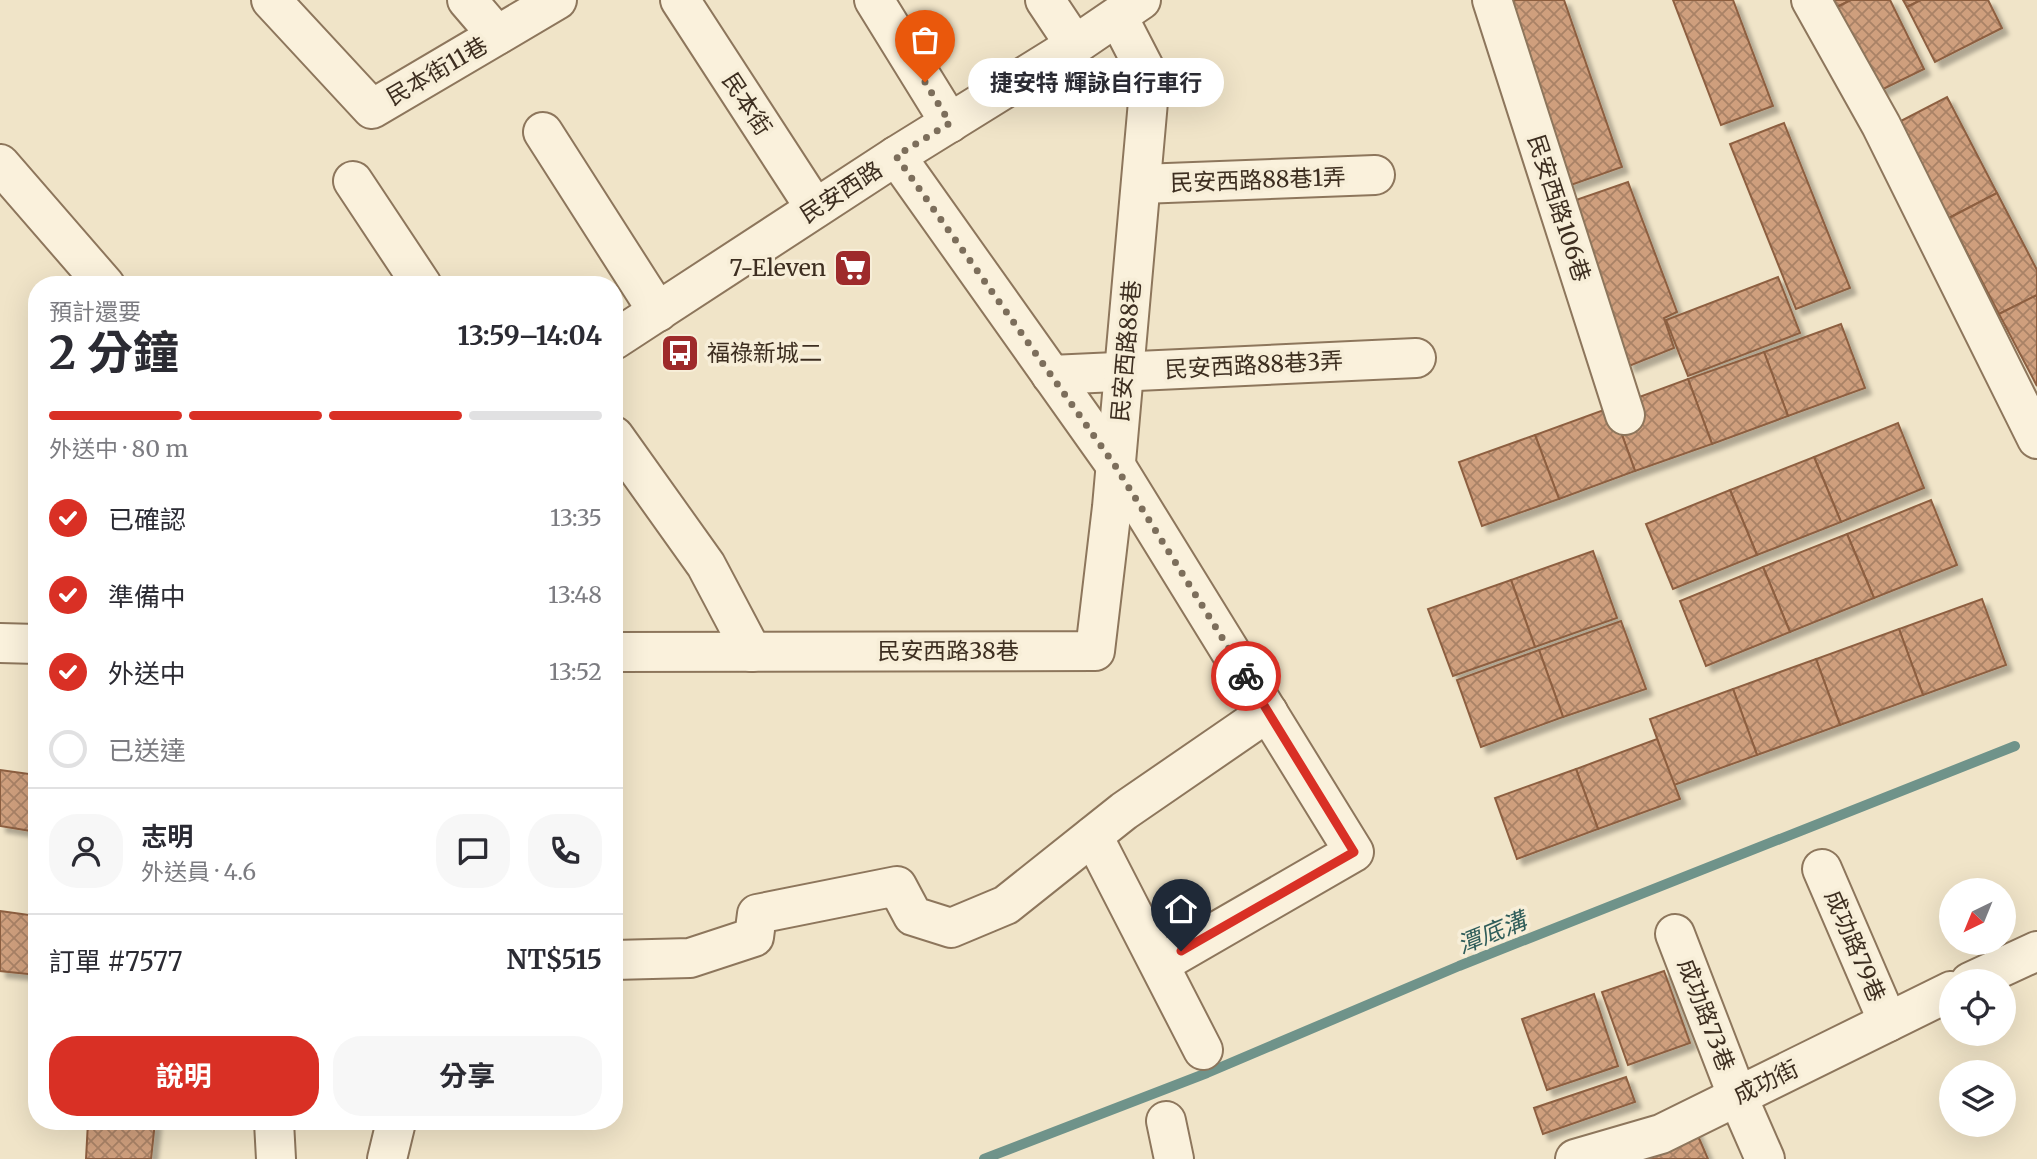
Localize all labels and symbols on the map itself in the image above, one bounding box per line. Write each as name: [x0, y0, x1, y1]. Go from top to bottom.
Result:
pin: [895, 10, 955, 82]
street label: 民本街11巷: [381, 30, 493, 111]
callout: 捷安特 輝詠自行車行: [967, 57, 1222, 106]
street label: 民本街: [716, 67, 778, 141]
street label: 民安西路106巷: [1522, 131, 1597, 285]
street label: 民安西路: [794, 154, 887, 229]
street label: 民安西路88巷1弄: [1170, 162, 1346, 197]
supermarket icon: 7-Eleven: [832, 247, 874, 289]
place label: 7-Eleven: [729, 253, 826, 282]
street label: 民安西路88巷: [1105, 279, 1146, 423]
bus stop icon: 福祿新城二: [659, 332, 701, 374]
place label: 福祿新城二: [707, 338, 822, 367]
street label: 民安西路88巷3弄: [1164, 345, 1344, 384]
street label: 民安西路38巷: [877, 636, 1019, 665]
courier: [1211, 641, 1281, 711]
north arrow: [1939, 878, 2016, 956]
pin: [1151, 879, 1211, 951]
street label: 成功路79巷: [1819, 886, 1892, 1006]
water label: 潭底溝: [1453, 904, 1534, 960]
street label: 成功路73巷: [1672, 955, 1741, 1075]
street label: 成功街: [1728, 1053, 1803, 1110]

